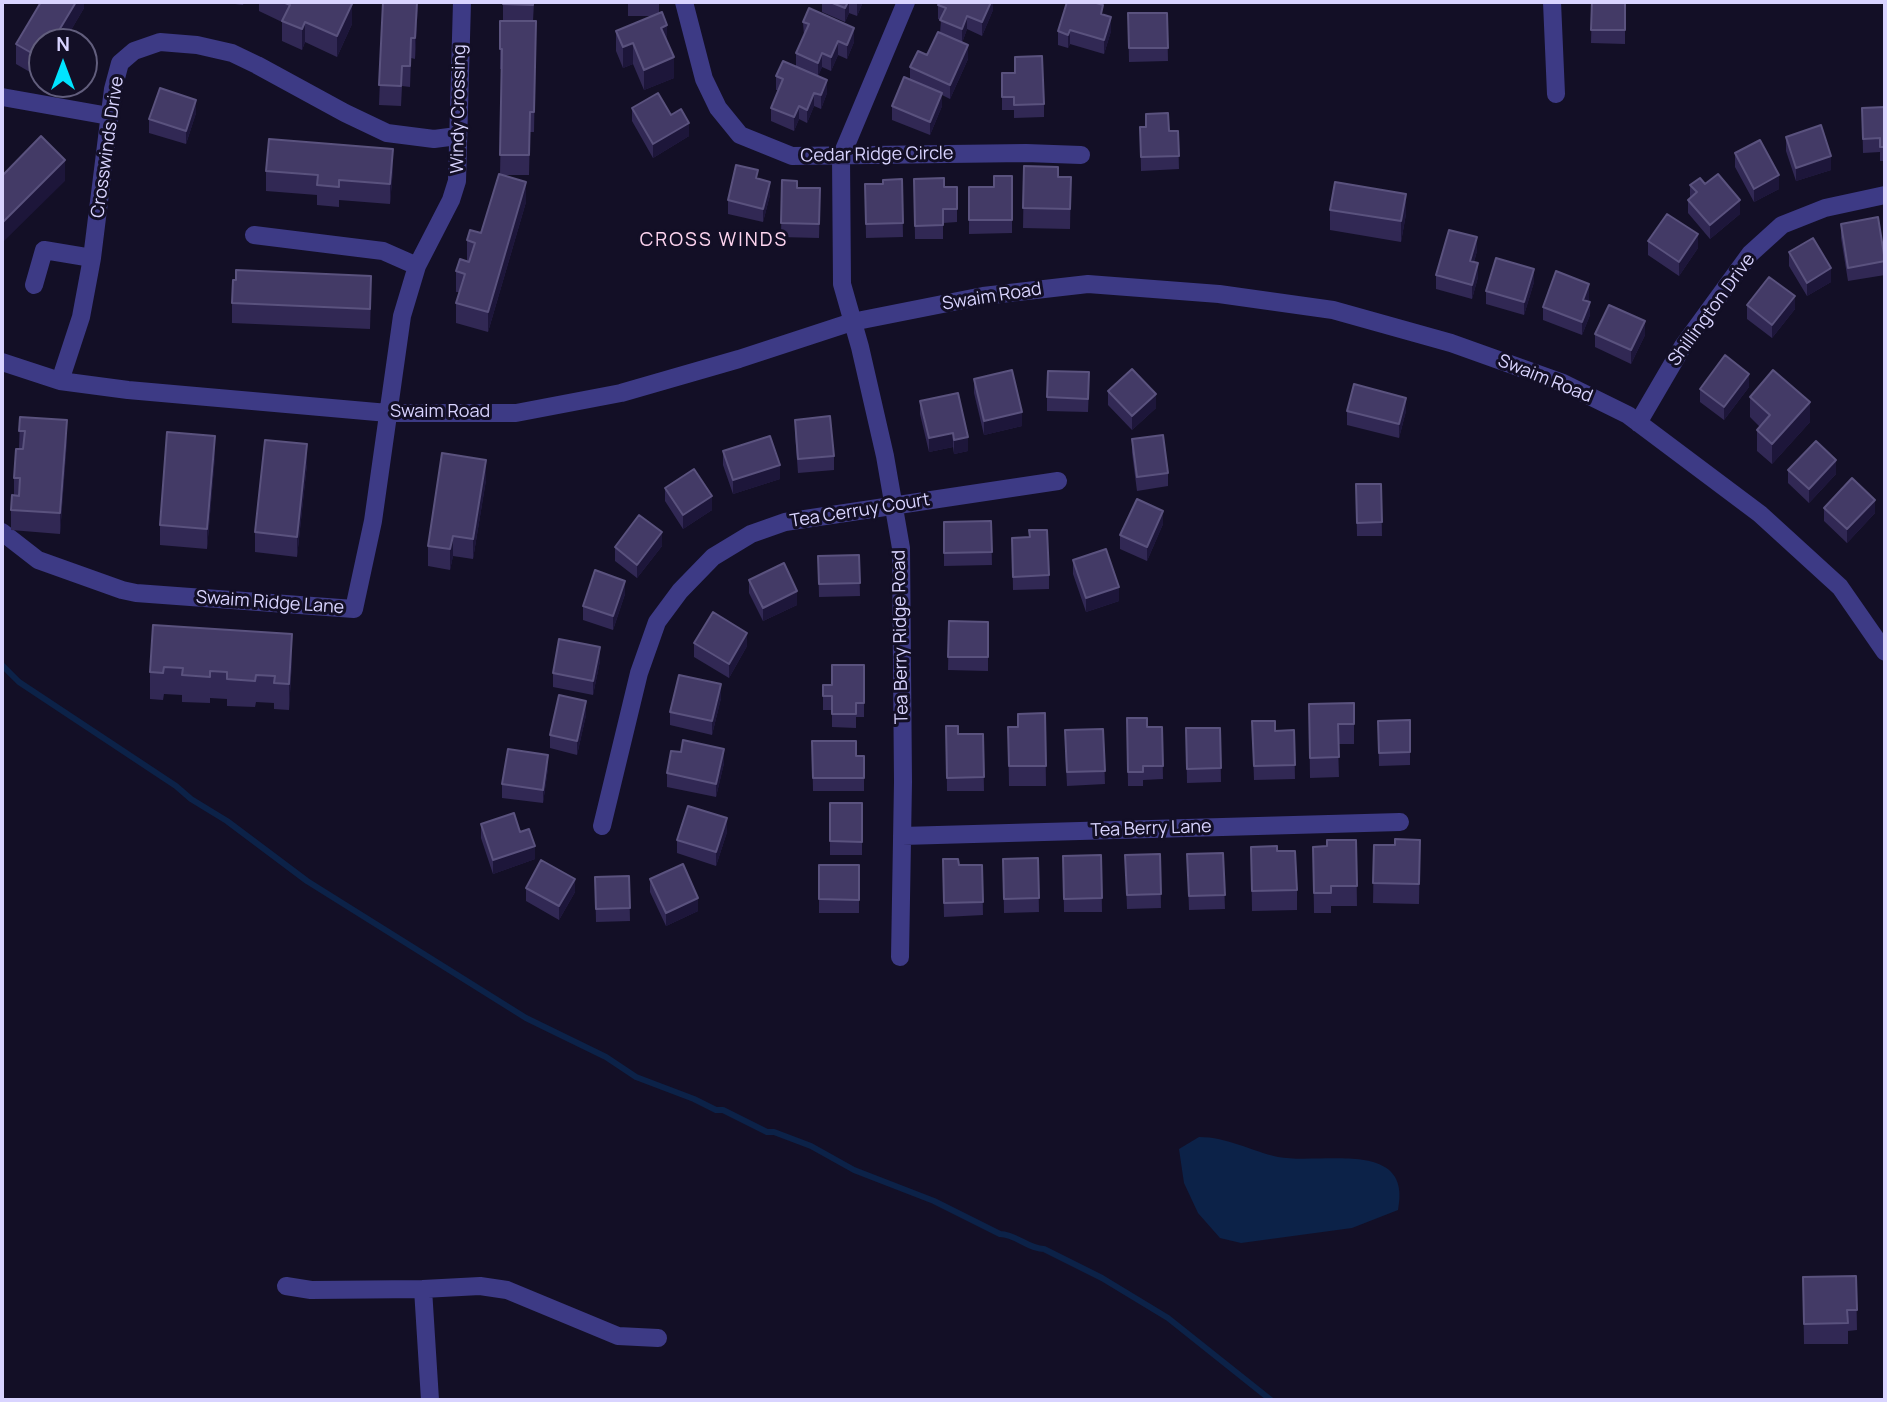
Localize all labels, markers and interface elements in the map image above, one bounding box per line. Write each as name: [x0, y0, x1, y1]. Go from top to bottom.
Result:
north arrow: [28, 28, 98, 98]
text: N: [56, 31, 70, 57]
street label: Windy Crossing: [447, 44, 471, 174]
street label: Crosswinds Drive: [87, 75, 129, 219]
street label: Cedar Ridge Circle: [800, 143, 954, 167]
district label: CROSS WINDS: [641, 230, 787, 252]
street label: Shillington Drive: [1664, 250, 1760, 370]
street label: Swaim Road: [941, 279, 1043, 315]
street label: Swaim Road: [1495, 350, 1595, 408]
street label: Swaim Road: [390, 401, 490, 423]
street label: Tea Cerruy Court: [789, 489, 931, 533]
street label: Tea Berry Ridge Road: [889, 550, 913, 724]
street label: Swaim Ridge Lane: [195, 587, 345, 619]
street label: Tea Berry Lane: [1090, 816, 1212, 842]

